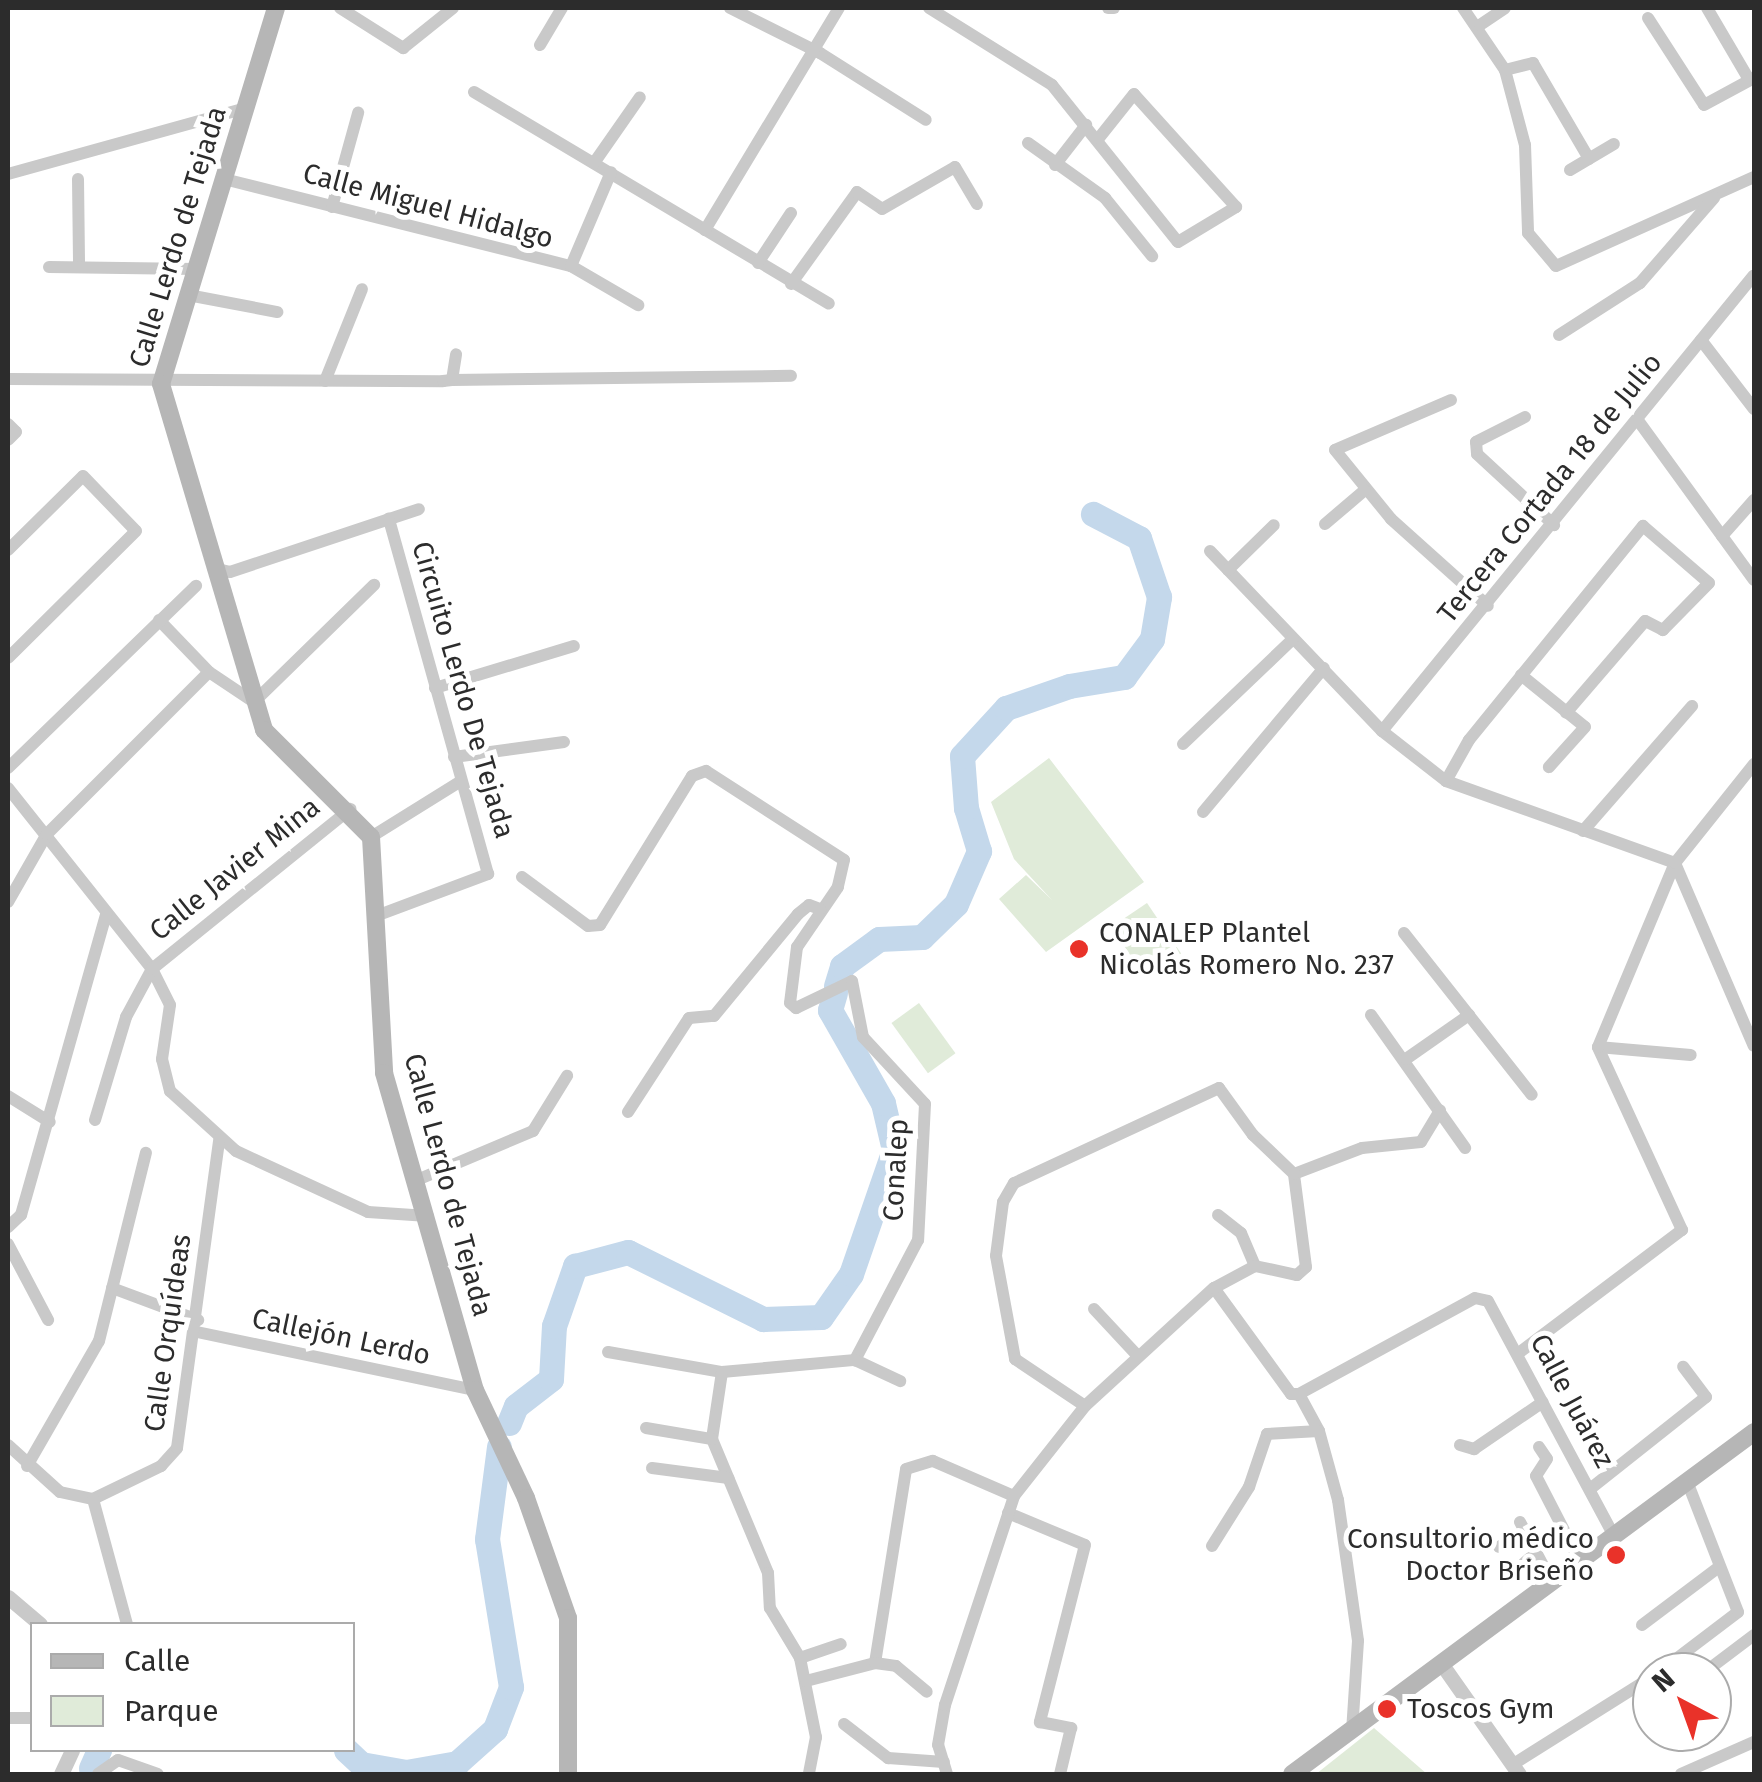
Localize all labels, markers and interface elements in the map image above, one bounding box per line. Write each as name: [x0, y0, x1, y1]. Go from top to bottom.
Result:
street label: Calle Lerdo de Tejada: [122, 103, 234, 371]
street label: Calle Miguel Hidalgo: [299, 156, 557, 256]
street label: Tercera Cortada 18 de Julio: [1431, 346, 1669, 630]
street label: Circuito Lerdo De Tejada: [405, 538, 521, 842]
street label: Calle Javier Mina: [143, 790, 327, 948]
place label: CONALEP Plantel Nicolás Romero No. 237: [1099, 916, 1394, 982]
marker: CONALEP Plantel Nicolás Romero No. 237: [1068, 938, 1090, 960]
street label: Calle Lerdo de Tejada: [397, 1050, 499, 1320]
street label: Conalep: [877, 1118, 915, 1222]
street label: Calle Orquídeas: [137, 1232, 199, 1434]
street label: Callejón Lerdo: [249, 1302, 433, 1372]
street label: Calle Juárez: [1523, 1328, 1621, 1474]
place label: Consultorio médico Doctor Briseño: [1347, 1522, 1594, 1588]
marker: Consultorio médico Doctor Briseño: [1603, 1542, 1629, 1568]
legend: [30, 1622, 355, 1752]
text: Calle: [124, 1643, 190, 1679]
north arrow: [1632, 1652, 1732, 1752]
text: N: [1645, 1662, 1681, 1699]
place label: Toscos Gym: [1407, 1692, 1554, 1726]
text: Parque: [124, 1693, 219, 1729]
marker: Toscos Gym: [1376, 1698, 1398, 1720]

